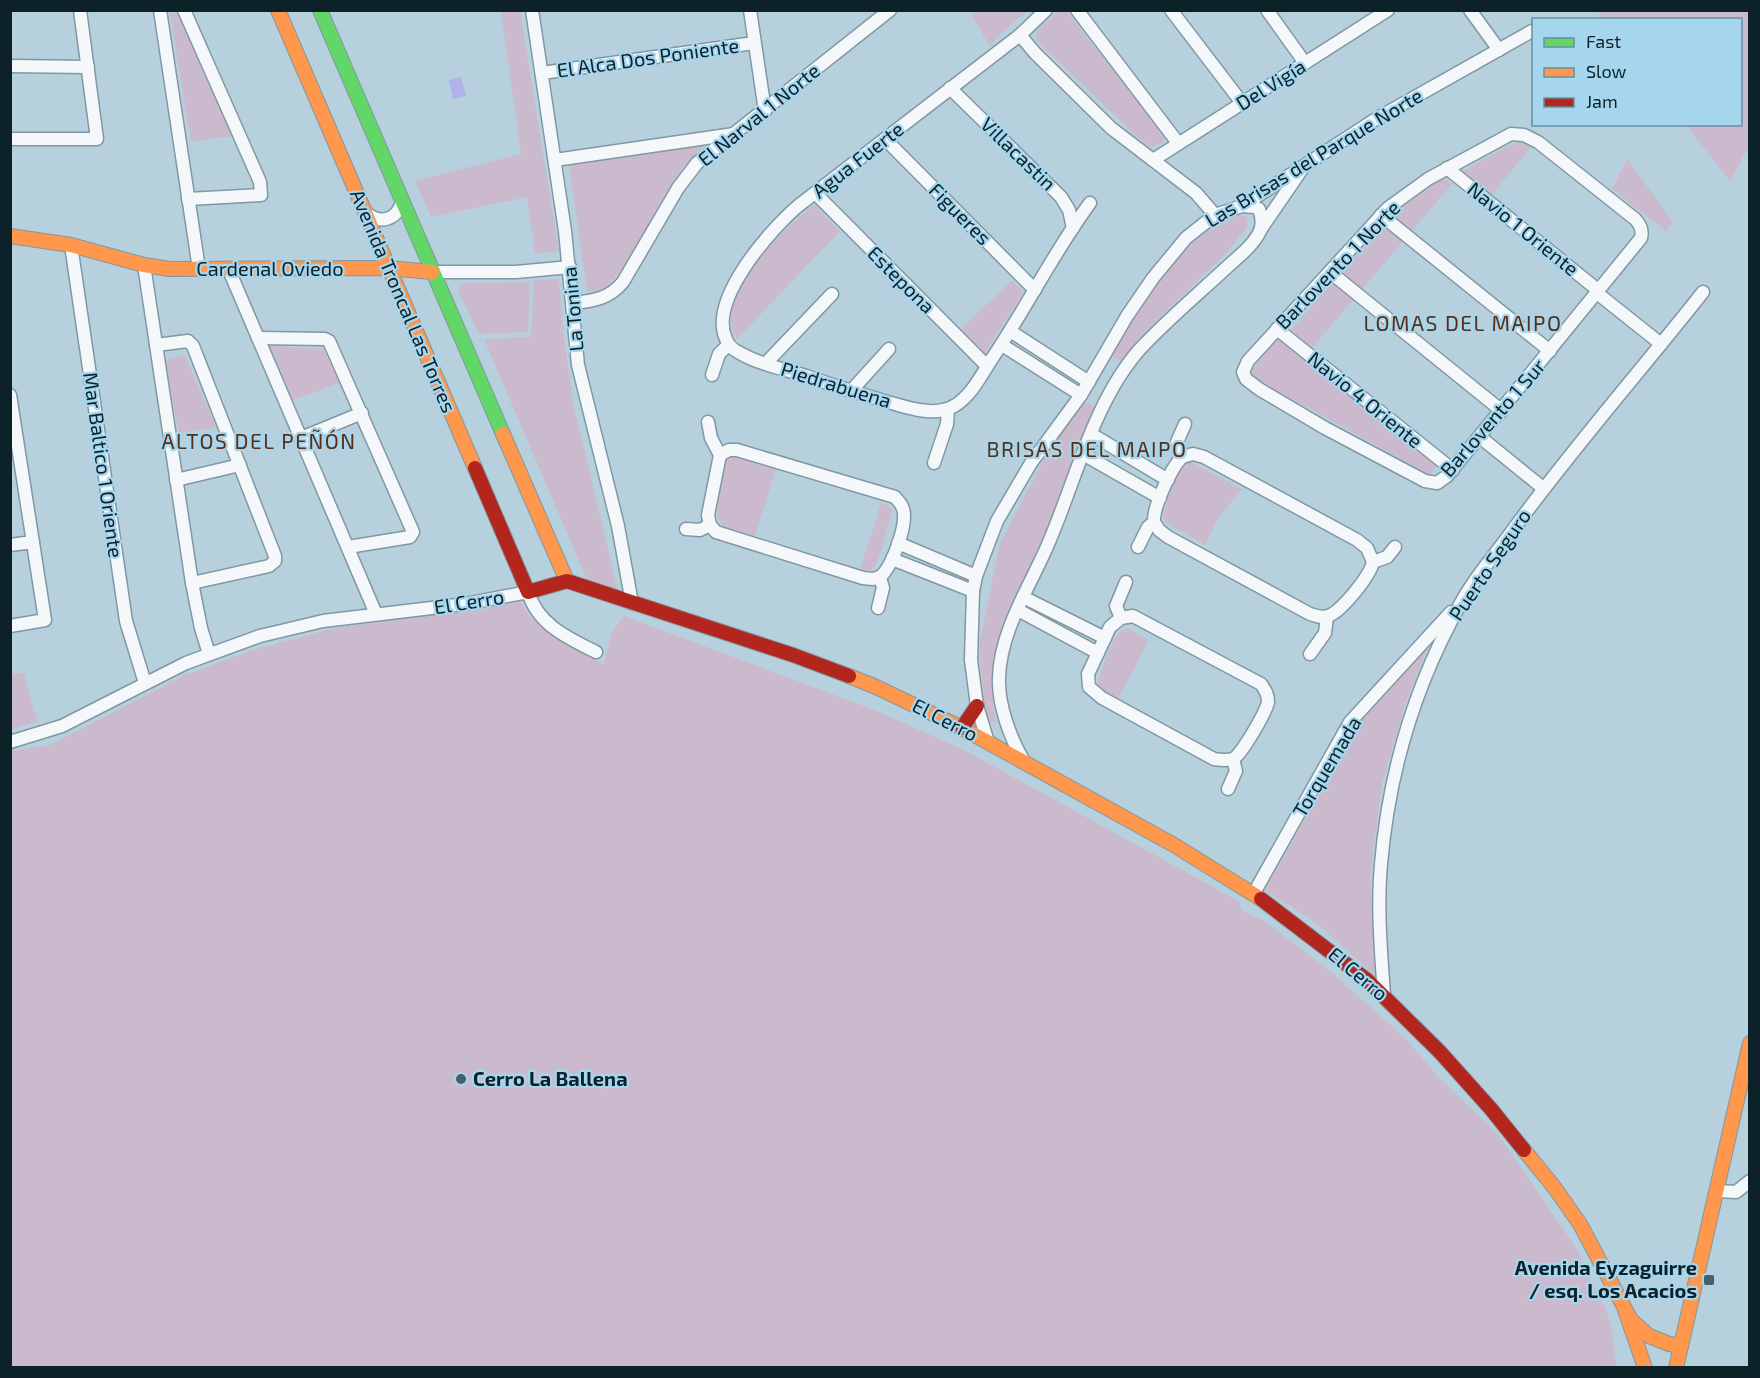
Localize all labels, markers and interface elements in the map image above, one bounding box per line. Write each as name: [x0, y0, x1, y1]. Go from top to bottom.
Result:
legend: [1532, 18, 1742, 126]
text: Fast: [1586, 30, 1621, 52]
street label: El Alca Dos Poniente: [555, 32, 741, 82]
street label: Del Vigía: [1231, 53, 1310, 115]
street label: El Narval 1 Norte: [693, 58, 824, 171]
text: Slow: [1586, 60, 1627, 82]
street label: Las Brisas del Parque Norte: [1200, 83, 1427, 232]
text: Jam: [1586, 90, 1618, 112]
street label: Villacastin: [976, 112, 1061, 195]
street label: Agua Fuerte: [807, 116, 908, 202]
street label: Navio 1 Oriente: [1463, 176, 1584, 280]
street label: Figueres: [925, 177, 997, 249]
street label: Avenida Troncal Las Torres: [346, 185, 462, 416]
street label: Barlovento 1 Norte: [1270, 195, 1405, 333]
street label: Estepona: [863, 241, 940, 318]
street label: Cardenal Oviedo: [196, 256, 344, 280]
street label: La Tonina: [556, 266, 588, 353]
district label: LOMAS DEL MAIPO: [1363, 310, 1563, 335]
street label: Navio 4 Oriente: [1304, 346, 1428, 453]
street label: Barlovento 1 Sur: [1435, 354, 1550, 481]
street label: Piedrabuena: [778, 356, 894, 412]
street label: Mar Baltico 1 Oriente: [79, 370, 129, 559]
district label: ALTOS DEL PEÑÓN: [161, 428, 357, 453]
district label: BRISAS DEL MAIPO: [987, 436, 1187, 461]
street label: Puerto Seguro: [1443, 504, 1535, 625]
street label: El Cerro: [432, 584, 505, 618]
street label: El Cerro: [909, 692, 982, 746]
street label: Torquemada: [1287, 712, 1366, 821]
street label: El Cerro: [1324, 941, 1393, 1005]
place label: Cerro La Ballena: [473, 1066, 628, 1090]
marker: Cerro La Ballena: [454, 1072, 468, 1086]
place label: Avenida Eyzaguirre / esq. Los Acacios: [1515, 1255, 1697, 1302]
marker: Avenida Eyzaguirre / esq. Los Acacios: [1702, 1273, 1716, 1287]

